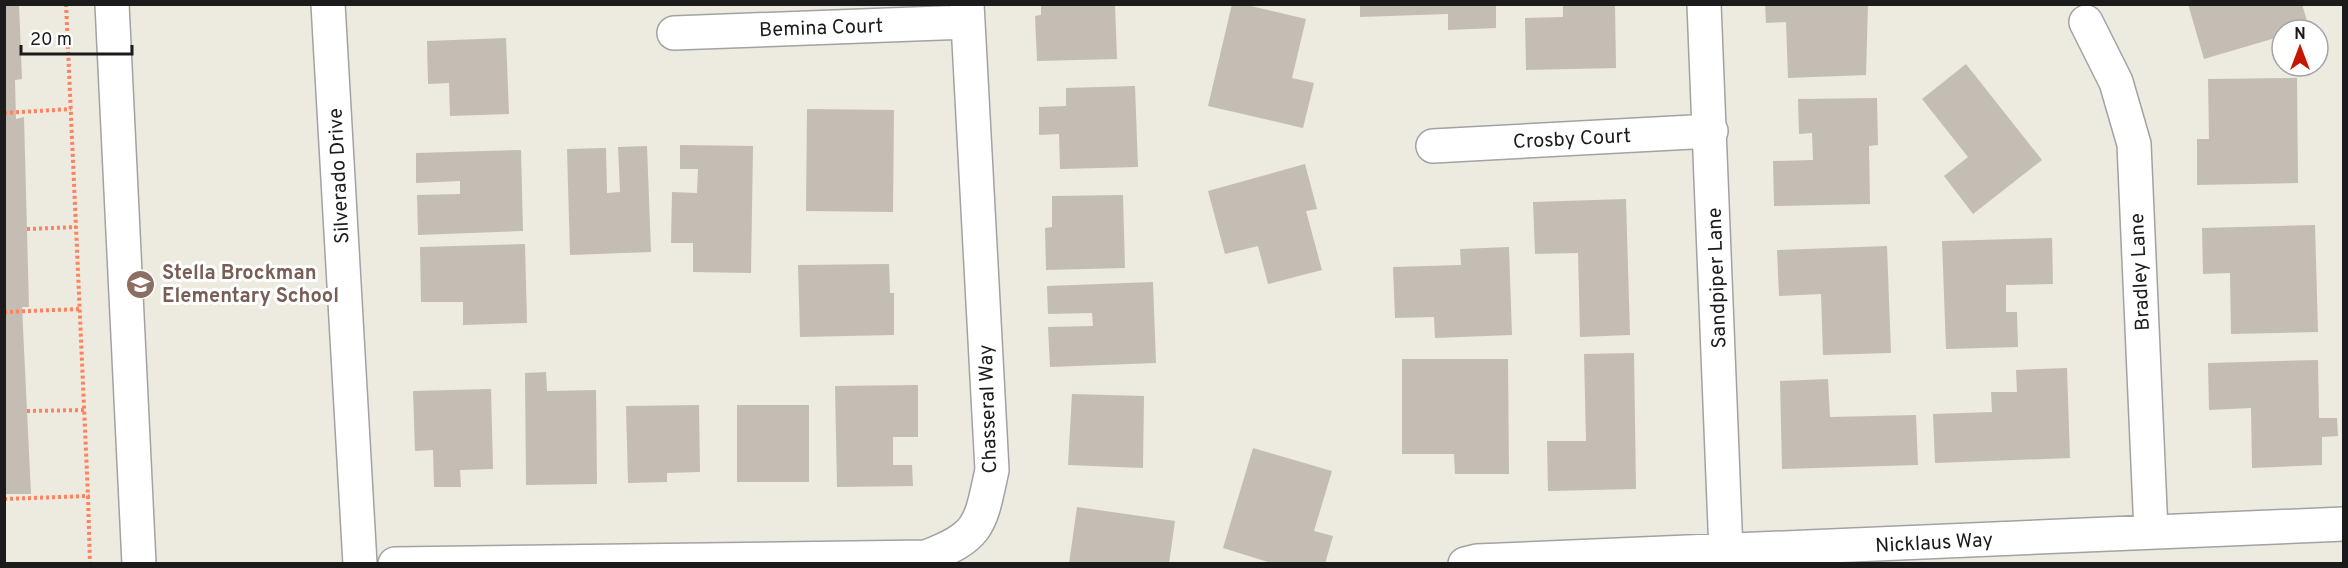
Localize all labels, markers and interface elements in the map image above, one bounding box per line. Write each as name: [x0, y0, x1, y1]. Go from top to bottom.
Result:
street label: Bemina Court: [759, 14, 884, 44]
scale bar: [21, 18, 132, 56]
north arrow: [2270, 18, 2330, 78]
text: N: [2294, 25, 2306, 45]
text: 20 m: [30, 29, 72, 52]
street label: Silverado Drive: [323, 107, 357, 245]
street label: Crosby Court: [1512, 124, 1632, 156]
street label: Sandpiper Lane: [1703, 207, 1733, 349]
street label: Bradley Lane: [2125, 212, 2157, 331]
place label: Stella Brockman Elementary School: [162, 261, 339, 310]
school or university icon: Stella Brockman Elementary School: [125, 268, 157, 300]
street label: Chasseral Way: [974, 344, 1004, 474]
street label: Nicklaus Way: [1875, 528, 1994, 560]

